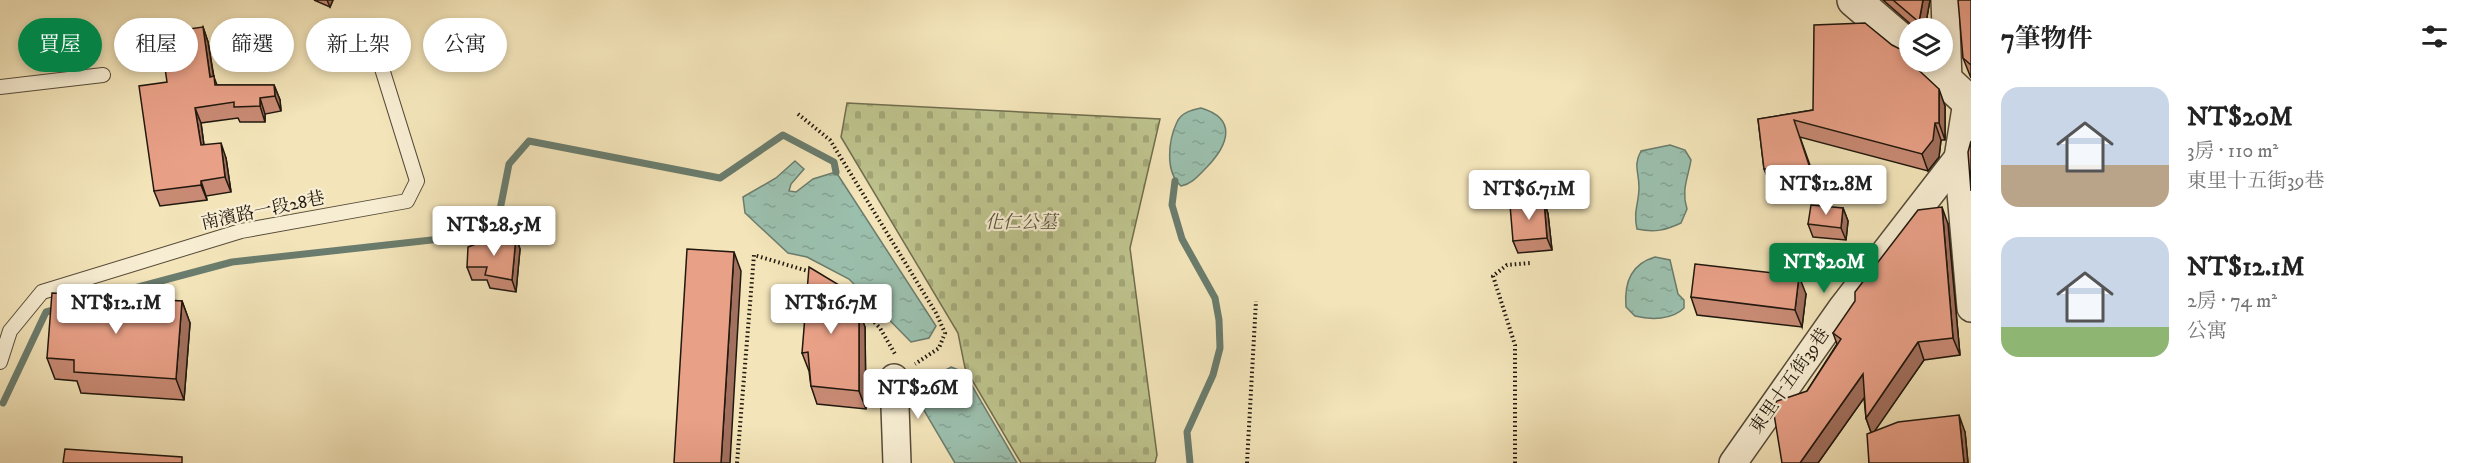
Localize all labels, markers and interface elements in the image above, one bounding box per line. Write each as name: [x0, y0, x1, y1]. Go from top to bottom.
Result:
chip: 買屋: [18, 18, 102, 72]
chip: 租屋: [114, 18, 198, 72]
chip: 篩選: [210, 18, 294, 72]
chip: 新上架: [306, 18, 411, 72]
chip: 公寓: [423, 18, 507, 72]
map controls: [1899, 18, 1953, 72]
button: layers: [1899, 18, 1953, 72]
icon: filters: [2418, 20, 2451, 53]
text: 7筆物件: [2001, 23, 2093, 56]
text: NT$20M: [2187, 101, 2293, 134]
icon: home: [2049, 111, 2121, 183]
text: 3房 · 110 m²: [2187, 139, 2278, 164]
pin: NT$12.8M: [1764, 165, 1888, 216]
text: 東里十五街39巷: [2187, 169, 2324, 194]
pin: NT$6.71M: [1467, 170, 1591, 221]
text: NT$12.8M: [1780, 172, 1872, 197]
text: NT$6.71M: [1483, 177, 1575, 202]
street label: 南濱路一段28巷: [199, 187, 327, 235]
pin: NT$28.5M: [432, 206, 556, 257]
park label: 化仁公墓: [985, 212, 1060, 234]
text: NT$28.5M: [446, 213, 542, 238]
pin: NT$20M: [1775, 243, 1873, 294]
text: NT$20M: [1783, 250, 1865, 275]
text: NT$12.1M: [2187, 251, 2304, 284]
icon: home: [2049, 261, 2121, 333]
pin: NT$12.1M: [54, 284, 178, 335]
pin: NT$16.7M: [769, 284, 893, 335]
text: 2房 · 74 m²: [2187, 289, 2277, 314]
text: NT$12.1M: [71, 291, 161, 316]
text: NT$16.7M: [785, 291, 877, 316]
text: 公寓: [2187, 319, 2227, 344]
street label: 東里十五街39巷: [1746, 324, 1834, 438]
pin: NT$26M: [869, 369, 967, 420]
text: NT$26M: [878, 376, 959, 401]

